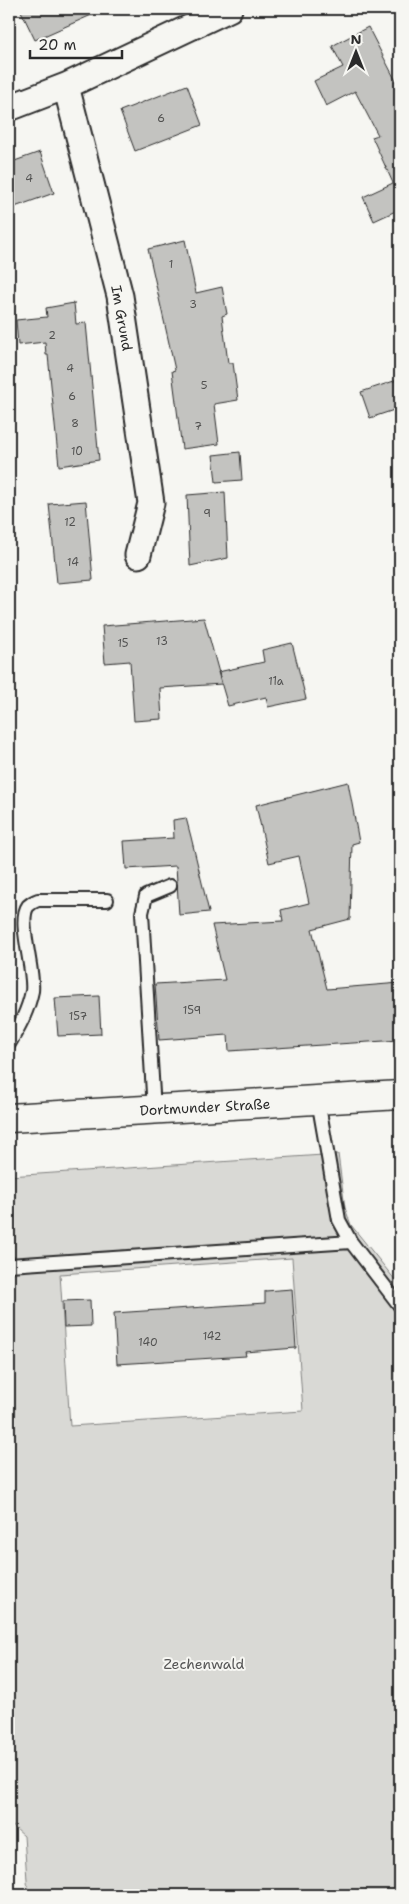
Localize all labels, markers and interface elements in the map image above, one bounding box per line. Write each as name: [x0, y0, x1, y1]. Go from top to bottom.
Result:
scale bar: [30, 28, 122, 60]
north arrow: [332, 28, 382, 78]
text: N: [350, 30, 362, 48]
text: 20 m: [38, 35, 77, 55]
house number: 6: [157, 111, 165, 126]
house number: 4: [25, 171, 33, 186]
house number: 1: [169, 257, 173, 272]
street label: Im Grund: [107, 284, 137, 352]
house number: 3: [189, 297, 197, 312]
house number: 2: [48, 328, 56, 343]
house number: 4: [66, 361, 74, 376]
house number: 5: [201, 378, 208, 393]
house number: 6: [68, 389, 76, 404]
house number: 8: [71, 416, 79, 431]
house number: 7: [194, 419, 202, 434]
house number: 10: [71, 444, 83, 459]
house number: 9: [203, 506, 211, 521]
house number: 12: [64, 515, 76, 530]
house number: 14: [67, 555, 79, 570]
house number: 13: [156, 634, 168, 649]
house number: 15: [117, 636, 129, 651]
house number: 11a: [268, 674, 284, 689]
house number: 159: [183, 1003, 201, 1018]
house number: 157: [69, 1009, 87, 1024]
street label: Dortmunder Straße: [139, 1095, 271, 1119]
house number: 142: [203, 1329, 221, 1344]
house number: 140: [138, 1335, 158, 1350]
park label: Zechenwald: [164, 1655, 245, 1673]

